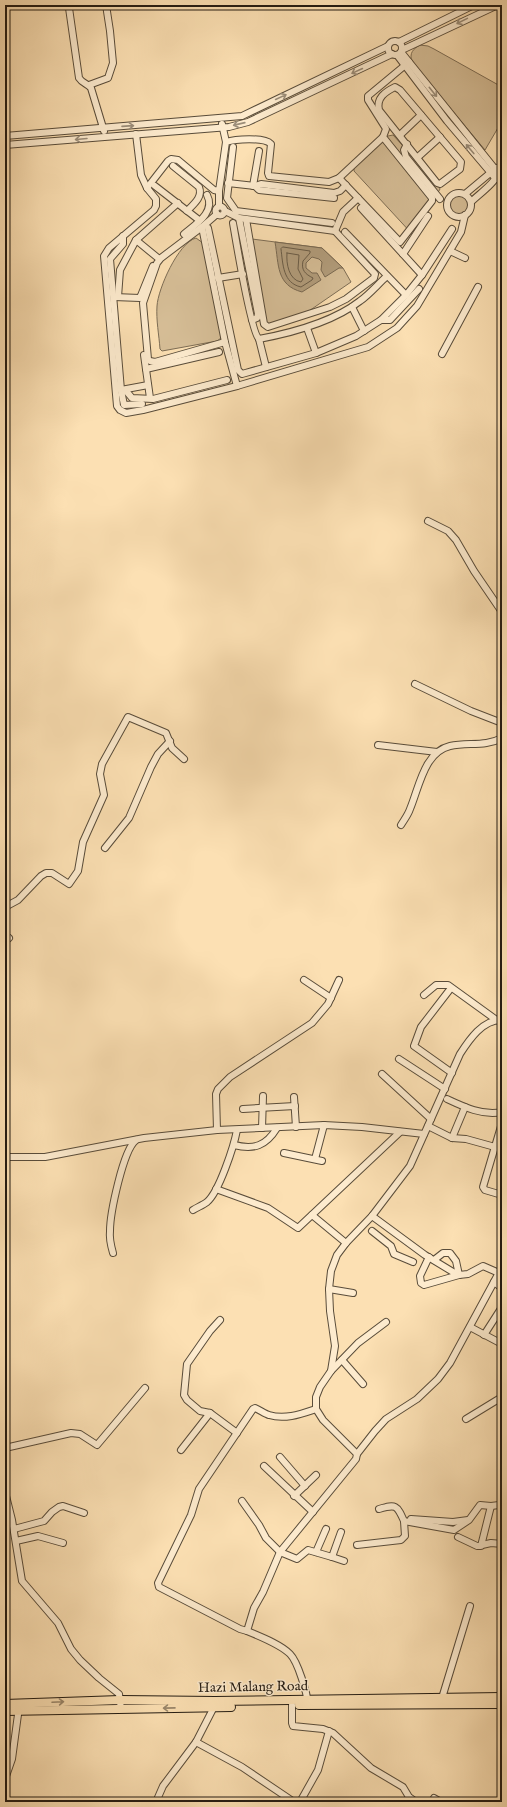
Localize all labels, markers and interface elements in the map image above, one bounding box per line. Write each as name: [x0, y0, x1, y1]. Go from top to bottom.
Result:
one-way arrow: [456, 18, 468, 25]
one-way arrow: [351, 68, 363, 75]
one-way arrow: [429, 87, 437, 98]
one-way arrow: [274, 93, 286, 100]
one-way arrow: [232, 121, 245, 129]
one-way arrow: [121, 122, 134, 129]
one-way arrow: [75, 135, 88, 142]
one-way arrow: [466, 143, 475, 154]
street label: Hazi Malang Road: [198, 1677, 309, 1697]
one-way arrow: [51, 1698, 64, 1706]
one-way arrow: [163, 1704, 176, 1712]

